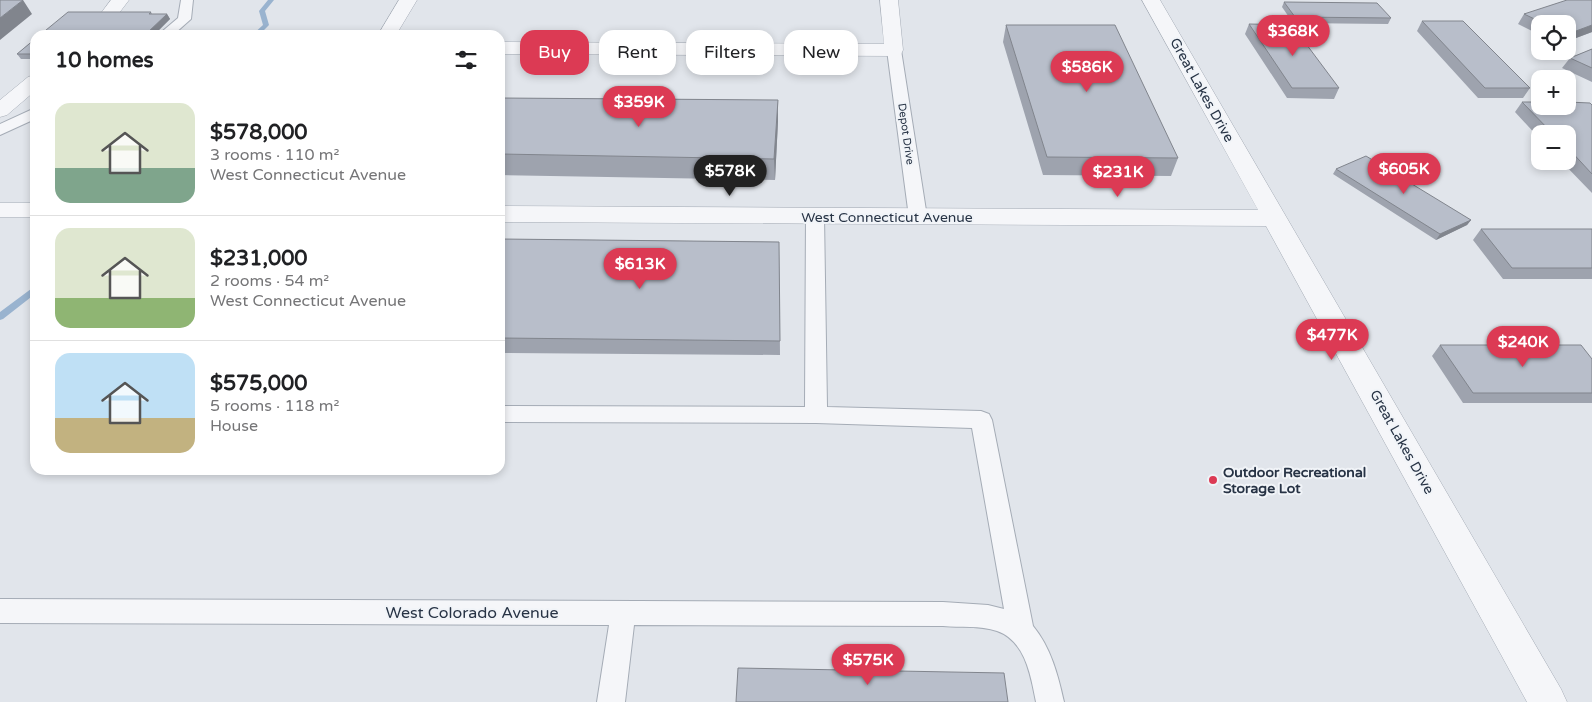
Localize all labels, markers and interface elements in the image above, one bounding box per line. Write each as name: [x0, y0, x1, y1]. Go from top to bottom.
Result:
pin: $368K: [1258, 15, 1328, 57]
map controls: [1531, 15, 1576, 170]
button: locate: [1531, 15, 1576, 60]
text: $368K: [1268, 21, 1318, 41]
chip: Buy: [520, 30, 589, 75]
chip: Rent: [599, 30, 676, 75]
chip: Filters: [686, 30, 774, 75]
chip: New: [784, 30, 858, 75]
street label: Great Lakes Drive: [1166, 35, 1238, 145]
icon: filters: [452, 46, 480, 74]
text: 10 homes: [55, 48, 154, 73]
pin: $586K: [1052, 51, 1122, 93]
text: $586K: [1062, 57, 1112, 77]
button: +: [1531, 70, 1576, 115]
pin: $359K: [604, 86, 674, 128]
text: $359K: [614, 92, 664, 112]
street label: Depot Drive: [895, 102, 917, 166]
text: $578,000: [210, 120, 308, 145]
icon: home: [95, 123, 155, 183]
button: −: [1531, 125, 1576, 170]
text: 3 rooms · 110 m²: [210, 145, 339, 165]
pin: $605K: [1369, 152, 1439, 195]
pin: $578K: [695, 154, 765, 197]
pin: $231K: [1083, 156, 1153, 198]
text: $605K: [1379, 159, 1429, 179]
text: $578K: [705, 161, 755, 181]
text: $231K: [1093, 162, 1143, 182]
text: West Connecticut Avenue: [210, 165, 406, 185]
street label: West Connecticut Avenue: [801, 209, 973, 226]
text: $231,000: [210, 246, 308, 271]
icon: home: [95, 248, 155, 308]
pin: $613K: [605, 248, 675, 290]
text: $613K: [615, 254, 665, 274]
text: 2 rooms · 54 m²: [210, 271, 329, 291]
text: West Connecticut Avenue: [210, 291, 406, 311]
pin: $477K: [1297, 318, 1367, 361]
text: $477K: [1307, 325, 1357, 345]
pin: $240K: [1488, 326, 1558, 368]
text: $240K: [1498, 332, 1548, 352]
text: $575,000: [210, 371, 307, 396]
icon: home: [95, 373, 155, 433]
street label: Great Lakes Drive: [1366, 387, 1438, 497]
text: 5 rooms · 118 m²: [210, 396, 339, 416]
text: House: [210, 416, 258, 436]
place label: Outdoor Recreational Storage Lot: [1223, 464, 1366, 497]
marker: Outdoor Recreational Storage Lot: [1207, 474, 1219, 486]
street label: West Colorado Avenue: [385, 603, 559, 623]
pin: $575K: [833, 644, 903, 686]
text: $575K: [843, 650, 893, 670]

